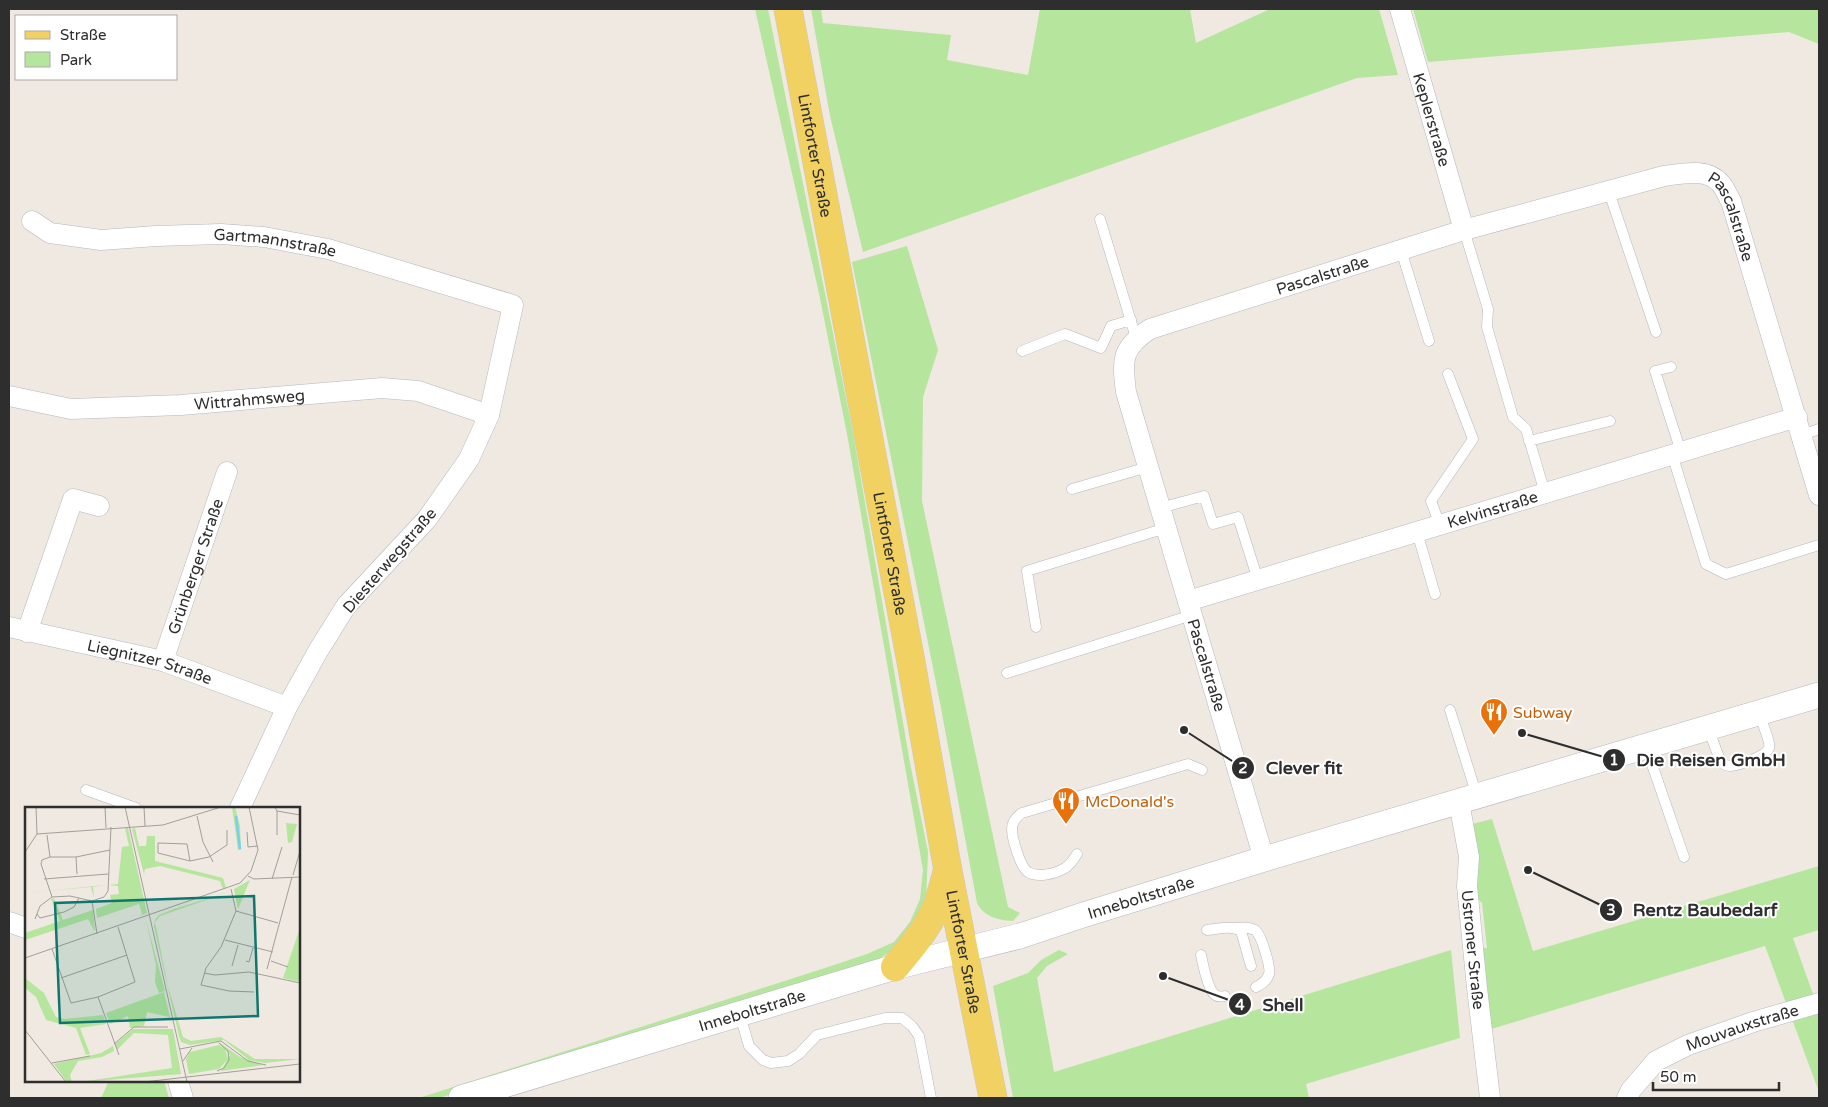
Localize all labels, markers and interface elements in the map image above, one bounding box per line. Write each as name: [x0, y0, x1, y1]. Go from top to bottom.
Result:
legend: [15, 15, 178, 80]
text: Straße: [60, 26, 106, 44]
text: Park: [60, 51, 92, 69]
street label: Keplerstraße: [1408, 70, 1454, 169]
street label: Lintforter Straße: [793, 92, 836, 219]
street label: Pascalstraße: [1704, 168, 1757, 264]
street label: Gartmannstraße: [213, 225, 339, 262]
street label: Pascalstraße: [1274, 252, 1371, 300]
street label: Wittrahmsweg: [193, 386, 306, 415]
street label: Kelvinstraße: [1445, 487, 1540, 533]
street label: Lintforter Straße: [868, 490, 911, 617]
street label: Grünberger Straße: [164, 496, 228, 637]
street label: Diesterwegstraße: [339, 504, 441, 617]
street label: Pascalstraße: [1182, 616, 1230, 714]
street label: Liegnitzer Straße: [85, 636, 215, 689]
restaurant icon: Subway: [1479, 697, 1509, 736]
place label: Subway: [1513, 703, 1573, 723]
callout: Die Reisen GmbH: [1602, 743, 1796, 776]
text: Die Reisen GmbH: [1636, 749, 1786, 771]
callout: Clever fit: [1231, 751, 1352, 784]
text: 1: [1609, 751, 1619, 769]
text: Clever fit: [1266, 757, 1342, 779]
text: 2: [1238, 759, 1248, 777]
restaurant icon: McDonald's: [1051, 786, 1081, 825]
place label: McDonald's: [1085, 792, 1174, 812]
inset map: [25, 807, 300, 1082]
street label: Inneboltstraße: [1085, 872, 1197, 924]
street label: Lintforter Straße: [941, 888, 985, 1015]
street label: Ustroner Straße: [1456, 889, 1488, 1011]
callout: Rentz Baubedarf: [1598, 893, 1788, 926]
text: Rentz Baubedarf: [1633, 899, 1778, 921]
text: 3: [1606, 901, 1616, 919]
street label: Inneboltstraße: [696, 986, 808, 1037]
callout: Shell: [1228, 988, 1314, 1021]
text: Shell: [1262, 994, 1304, 1016]
text: 4: [1235, 996, 1245, 1014]
street label: Mouvauxstraße: [1683, 1000, 1801, 1056]
scale bar: [1653, 1060, 1779, 1092]
text: 50 m: [1660, 1068, 1697, 1086]

